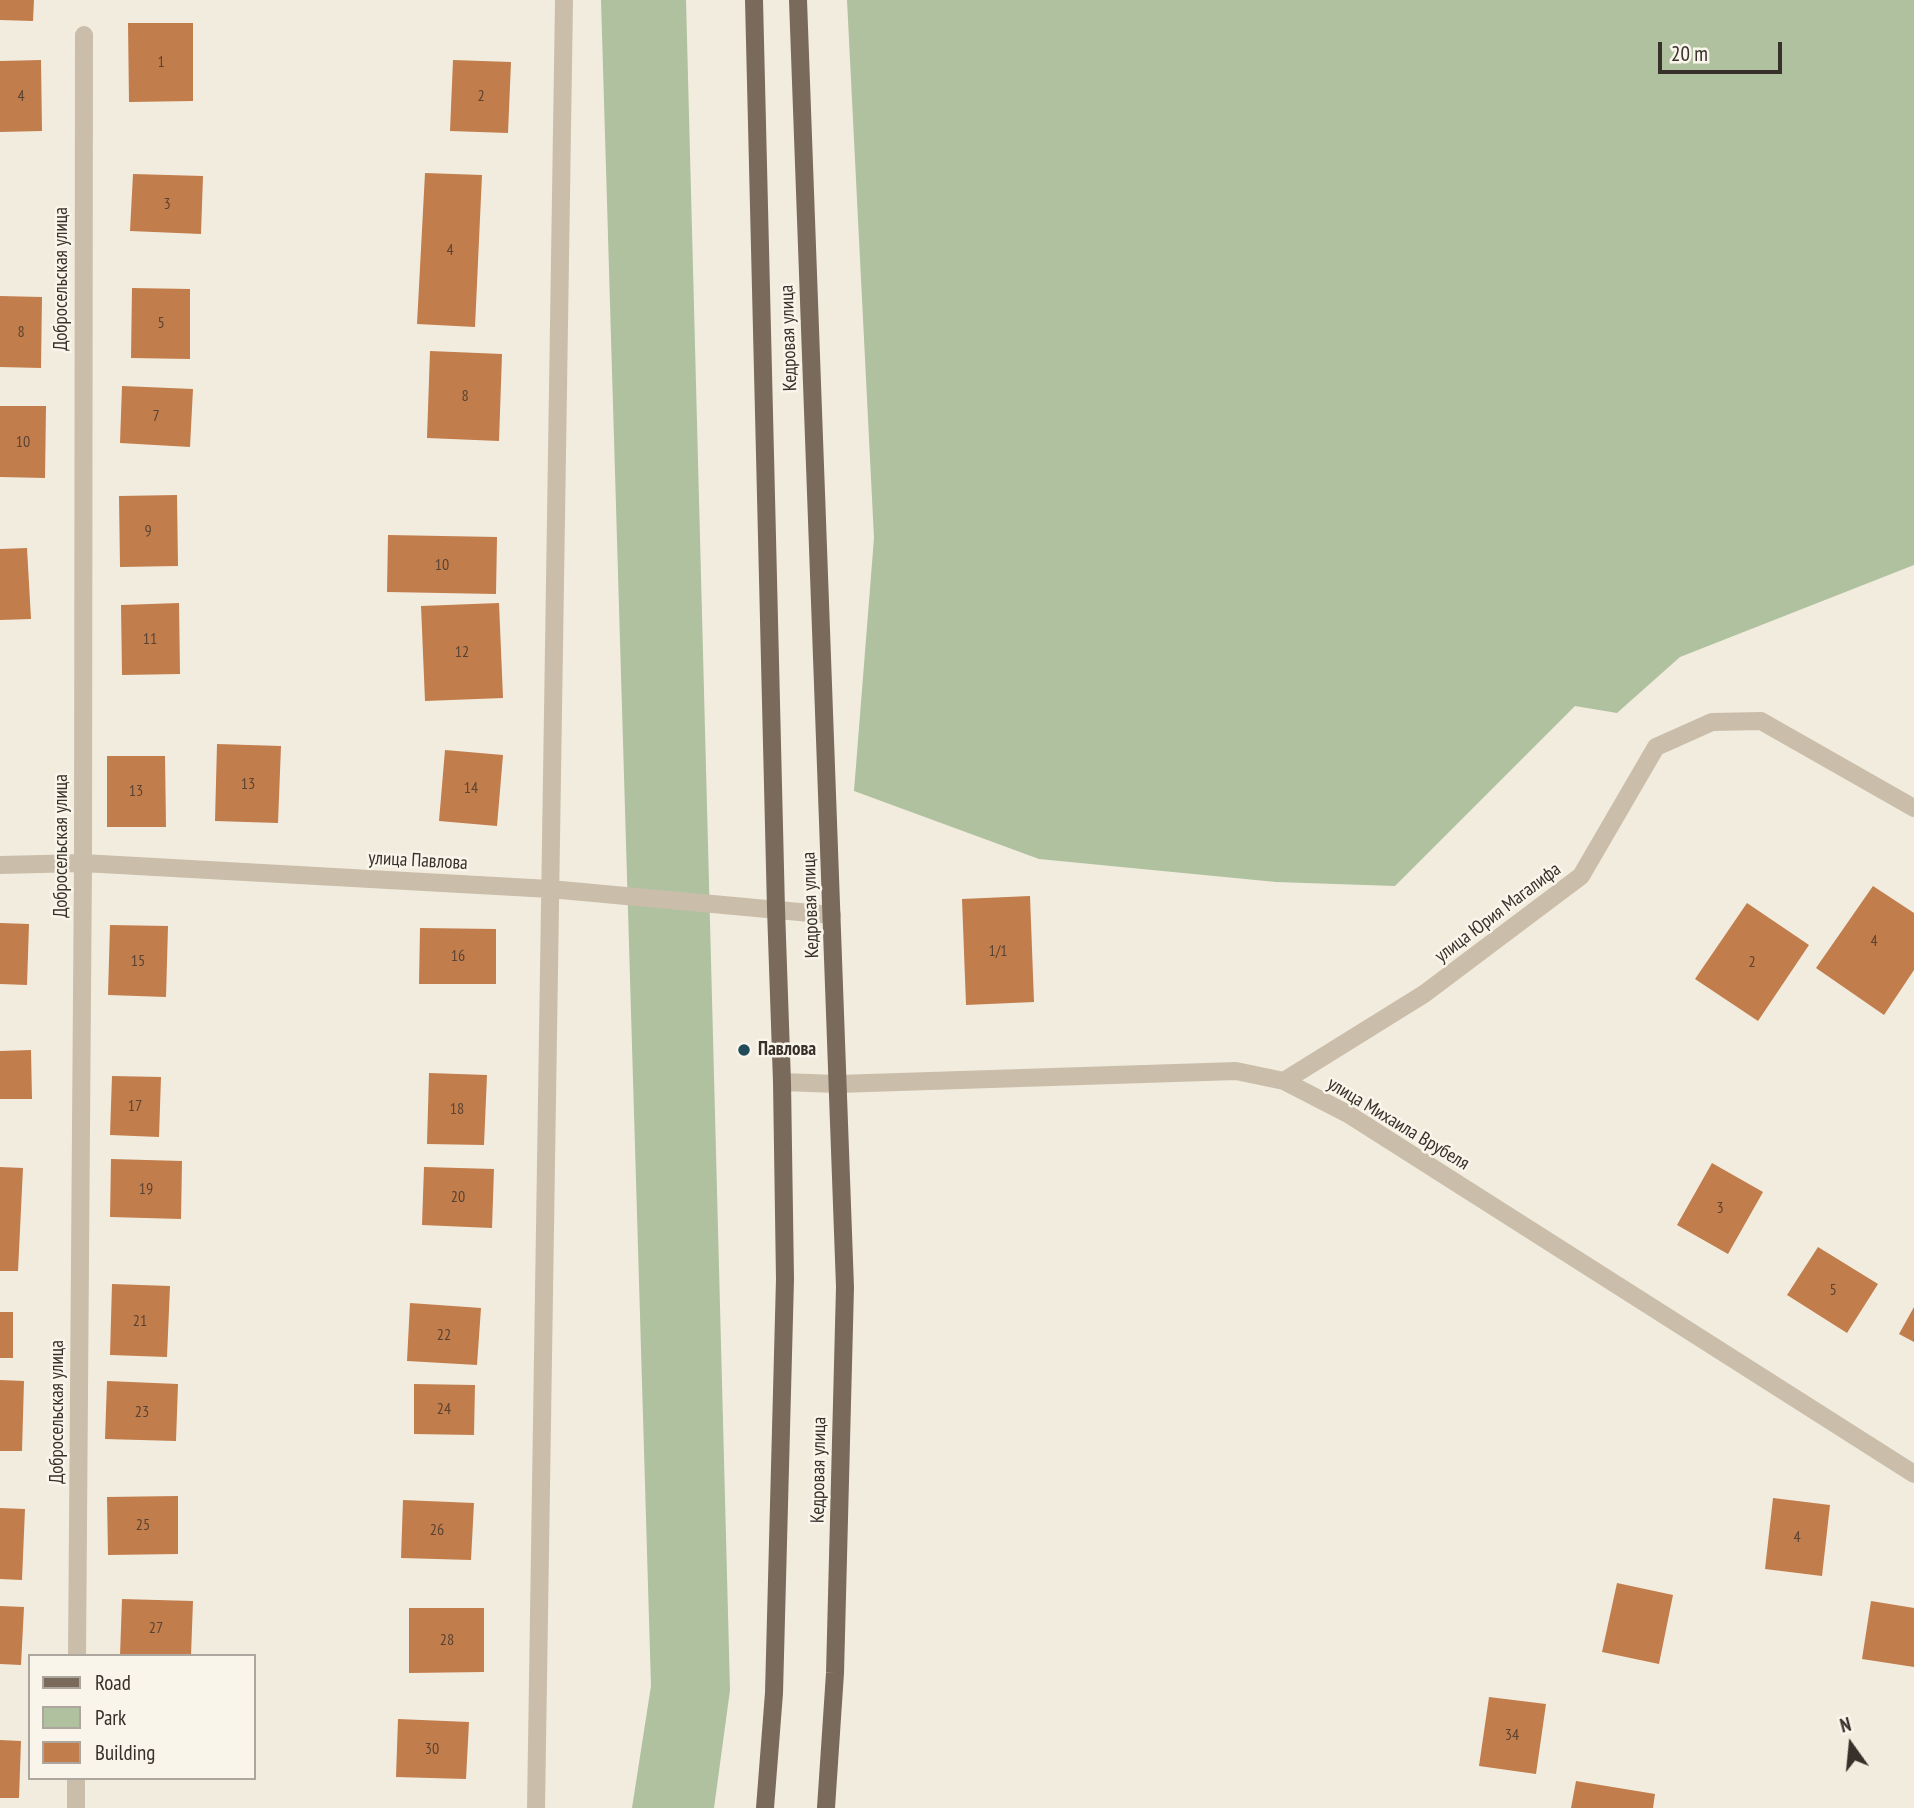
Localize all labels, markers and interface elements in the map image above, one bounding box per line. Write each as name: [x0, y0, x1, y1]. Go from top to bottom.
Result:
scale bar: [1662, 28, 1786, 72]
text: 20 m: [1671, 40, 1708, 67]
house number: 1: [157, 52, 165, 72]
house number: 4: [17, 86, 25, 106]
house number: 2: [477, 86, 485, 106]
house number: 3: [163, 194, 171, 214]
street label: Добросельская улица: [51, 207, 73, 351]
house number: 4: [446, 240, 454, 260]
street label: Кедровая улица: [776, 284, 802, 392]
house number: 5: [157, 313, 165, 333]
house number: 8: [17, 322, 25, 342]
house number: 8: [461, 386, 469, 406]
house number: 7: [152, 406, 160, 426]
house number: 10: [16, 432, 30, 452]
house number: 9: [144, 521, 152, 541]
house number: 10: [435, 555, 449, 575]
house number: 11: [143, 629, 157, 649]
house number: 12: [455, 642, 469, 662]
street label: Добросельская улица: [51, 774, 73, 918]
house number: 13: [241, 774, 255, 794]
house number: 14: [464, 778, 478, 798]
house number: 13: [129, 781, 143, 801]
street label: улица Павлова: [368, 847, 468, 875]
street label: Кедровая улица: [798, 851, 824, 959]
street label: улица Юрия Магалифа: [1431, 858, 1565, 968]
house number: 4: [1870, 931, 1878, 951]
house number: 1/1: [988, 941, 1008, 961]
house number: 16: [451, 946, 465, 966]
house number: 15: [131, 951, 145, 971]
house number: 2: [1748, 952, 1756, 972]
place label: Павлова: [758, 1039, 816, 1061]
marker: Павлова: [736, 1042, 752, 1058]
street label: улица Михаила Врубеля: [1323, 1073, 1473, 1175]
house number: 17: [128, 1096, 142, 1116]
house number: 18: [450, 1099, 464, 1119]
house number: 19: [139, 1179, 153, 1199]
house number: 20: [451, 1187, 465, 1207]
house number: 3: [1716, 1198, 1724, 1218]
house number: 5: [1829, 1280, 1837, 1300]
house number: 21: [133, 1311, 147, 1331]
house number: 22: [437, 1325, 451, 1345]
street label: Добросельская улица: [47, 1340, 69, 1484]
house number: 24: [437, 1399, 451, 1419]
house number: 23: [135, 1402, 149, 1422]
street label: Кедровая улица: [807, 1417, 831, 1523]
house number: 25: [136, 1515, 150, 1535]
house number: 26: [430, 1520, 444, 1540]
house number: 4: [1793, 1527, 1801, 1547]
house number: 27: [149, 1618, 163, 1638]
house number: 28: [440, 1630, 454, 1650]
legend: [28, 1654, 256, 1780]
text: Road: [95, 1669, 131, 1696]
text: Park: [95, 1704, 126, 1731]
north arrow: [1816, 1710, 1886, 1780]
text: N: [1837, 1712, 1854, 1738]
house number: 34: [1505, 1725, 1519, 1745]
text: Building: [95, 1739, 155, 1766]
house number: 30: [425, 1739, 439, 1759]

